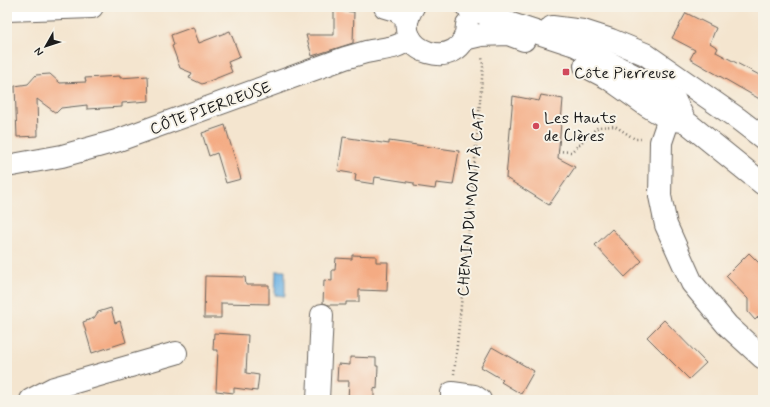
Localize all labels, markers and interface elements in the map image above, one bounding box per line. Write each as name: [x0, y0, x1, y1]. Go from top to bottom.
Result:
north arrow: [26, 26, 66, 66]
text: N: [31, 44, 47, 59]
place label: Côte Pierreuse: [574, 63, 677, 84]
marker: Côte Pierreuse: [561, 67, 571, 77]
street label: CÔTE PIERREUSE: [147, 77, 274, 140]
street label: CHEMIN DU MONT À CAT: [453, 108, 490, 298]
place label: Les Hauts de Clères: [544, 108, 616, 147]
marker: Les Hauts de Clères: [531, 121, 541, 131]

